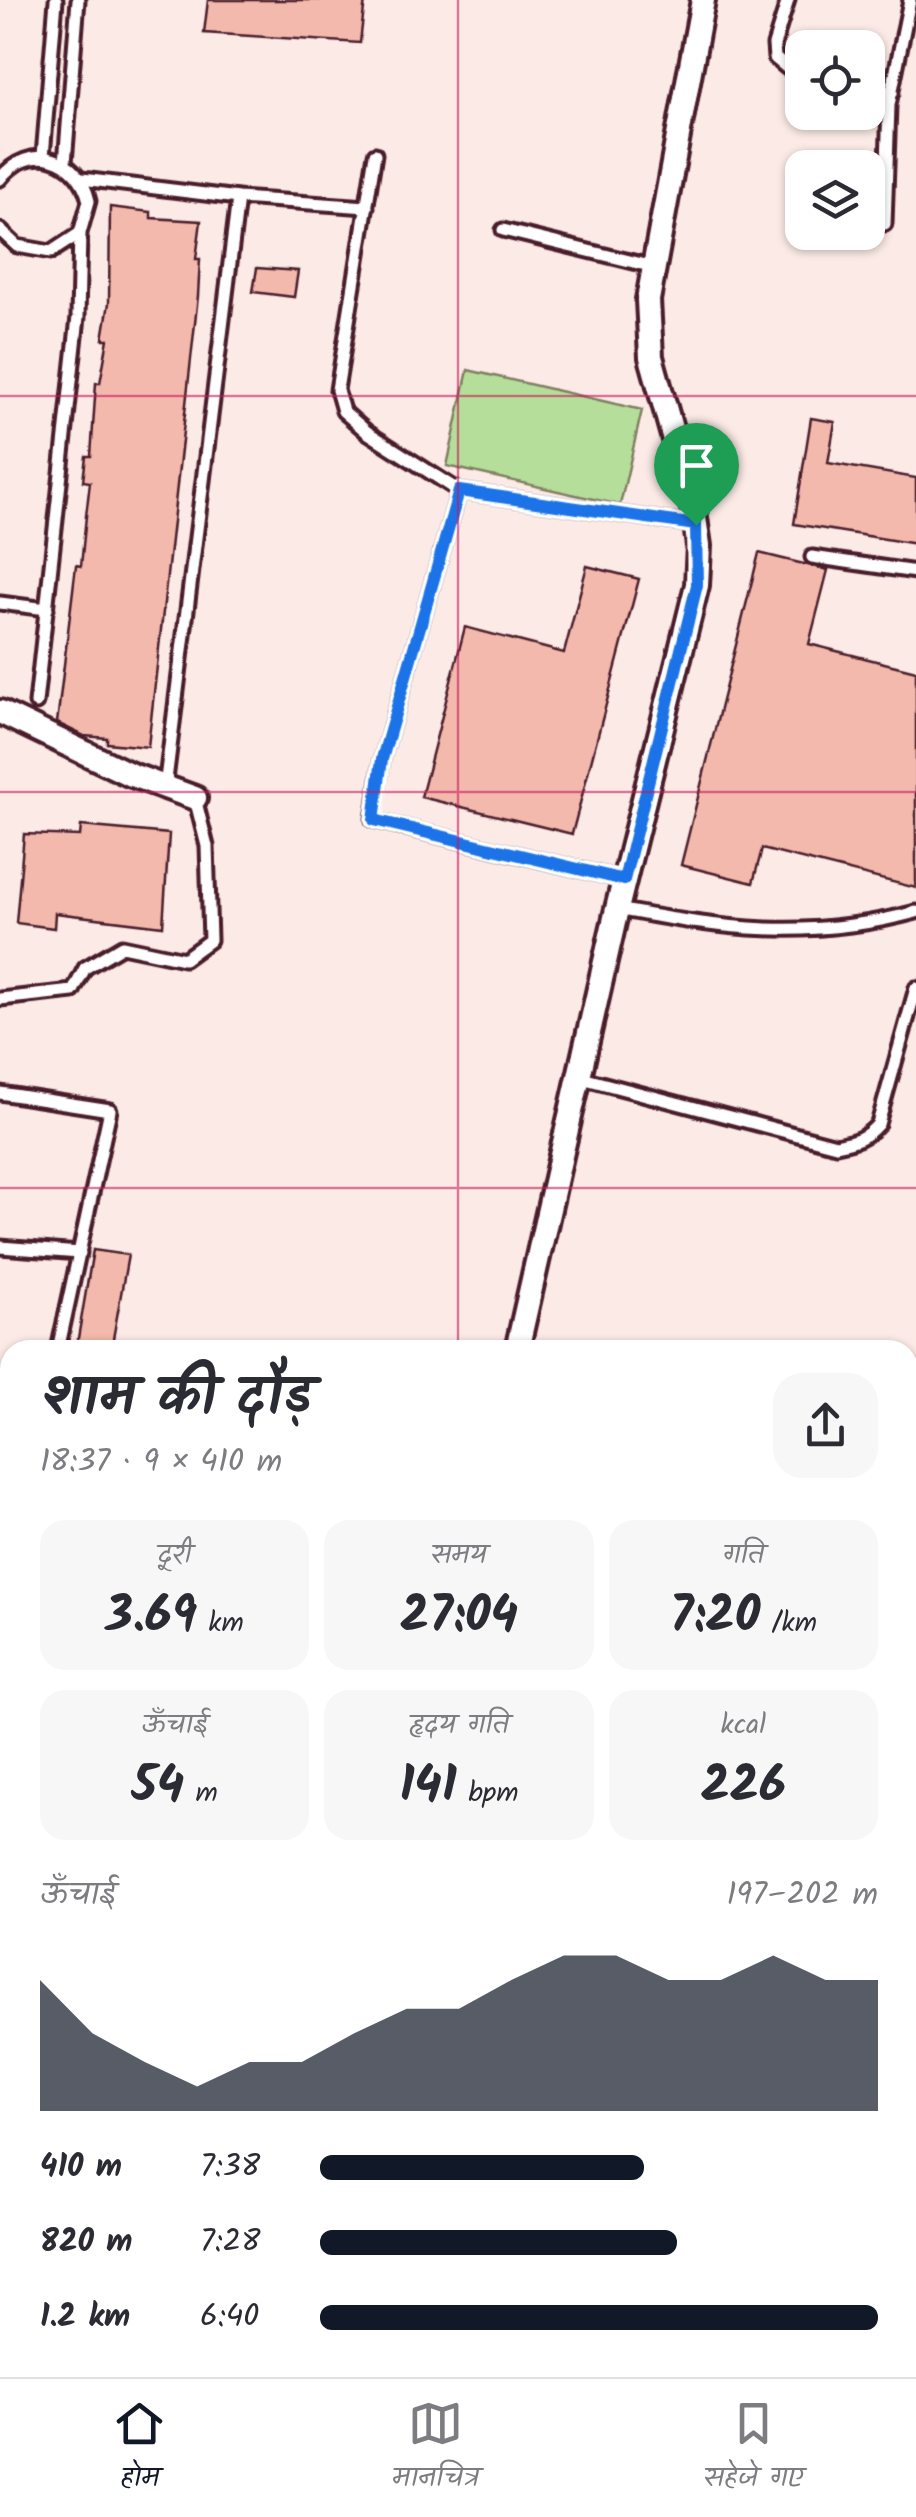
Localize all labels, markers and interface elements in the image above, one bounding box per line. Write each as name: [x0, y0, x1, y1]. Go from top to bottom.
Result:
map controls: [785, 30, 885, 250]
button: locate: [785, 30, 885, 130]
button: layers: [785, 150, 885, 250]
pin: [654, 423, 739, 526]
icon: arrive: [669, 438, 724, 493]
text: शाम की दौड़: [40, 1356, 312, 1443]
button: share: [773, 1373, 878, 1478]
text: 18:37 · 9 × 410 m: [40, 1437, 282, 1488]
text: दूरी: [158, 1533, 192, 1578]
text: समय: [431, 1533, 487, 1578]
text: गति: [722, 1533, 764, 1578]
text: 3.69: [106, 1578, 197, 1658]
text: 27:04: [400, 1578, 518, 1658]
text: 7:20: [670, 1578, 760, 1658]
text: km: [197, 1601, 244, 1646]
text: /km: [760, 1601, 817, 1646]
text: ऊँचाई: [141, 1703, 208, 1748]
text: हृदय गति: [409, 1703, 509, 1748]
text: kcal: [721, 1703, 766, 1748]
text: 54: [132, 1748, 184, 1828]
text: 141: [399, 1748, 457, 1828]
text: 226: [701, 1748, 786, 1828]
text: m: [184, 1771, 218, 1816]
text: bpm: [457, 1771, 519, 1816]
text: ऊँचाई: [40, 1870, 116, 1921]
text: 197–202 m: [727, 1870, 878, 1921]
text: 410 m: [40, 2142, 122, 2193]
text: 7:38: [200, 2142, 260, 2193]
text: 820 m: [40, 2217, 132, 2268]
text: 7:28: [200, 2217, 260, 2268]
text: 1.2 km: [40, 2292, 130, 2343]
text: 6:40: [200, 2292, 259, 2343]
tab: होम: [112, 2396, 167, 2501]
tab: मानचित्र: [392, 2396, 479, 2501]
tab: सहेजे गए: [704, 2396, 804, 2501]

